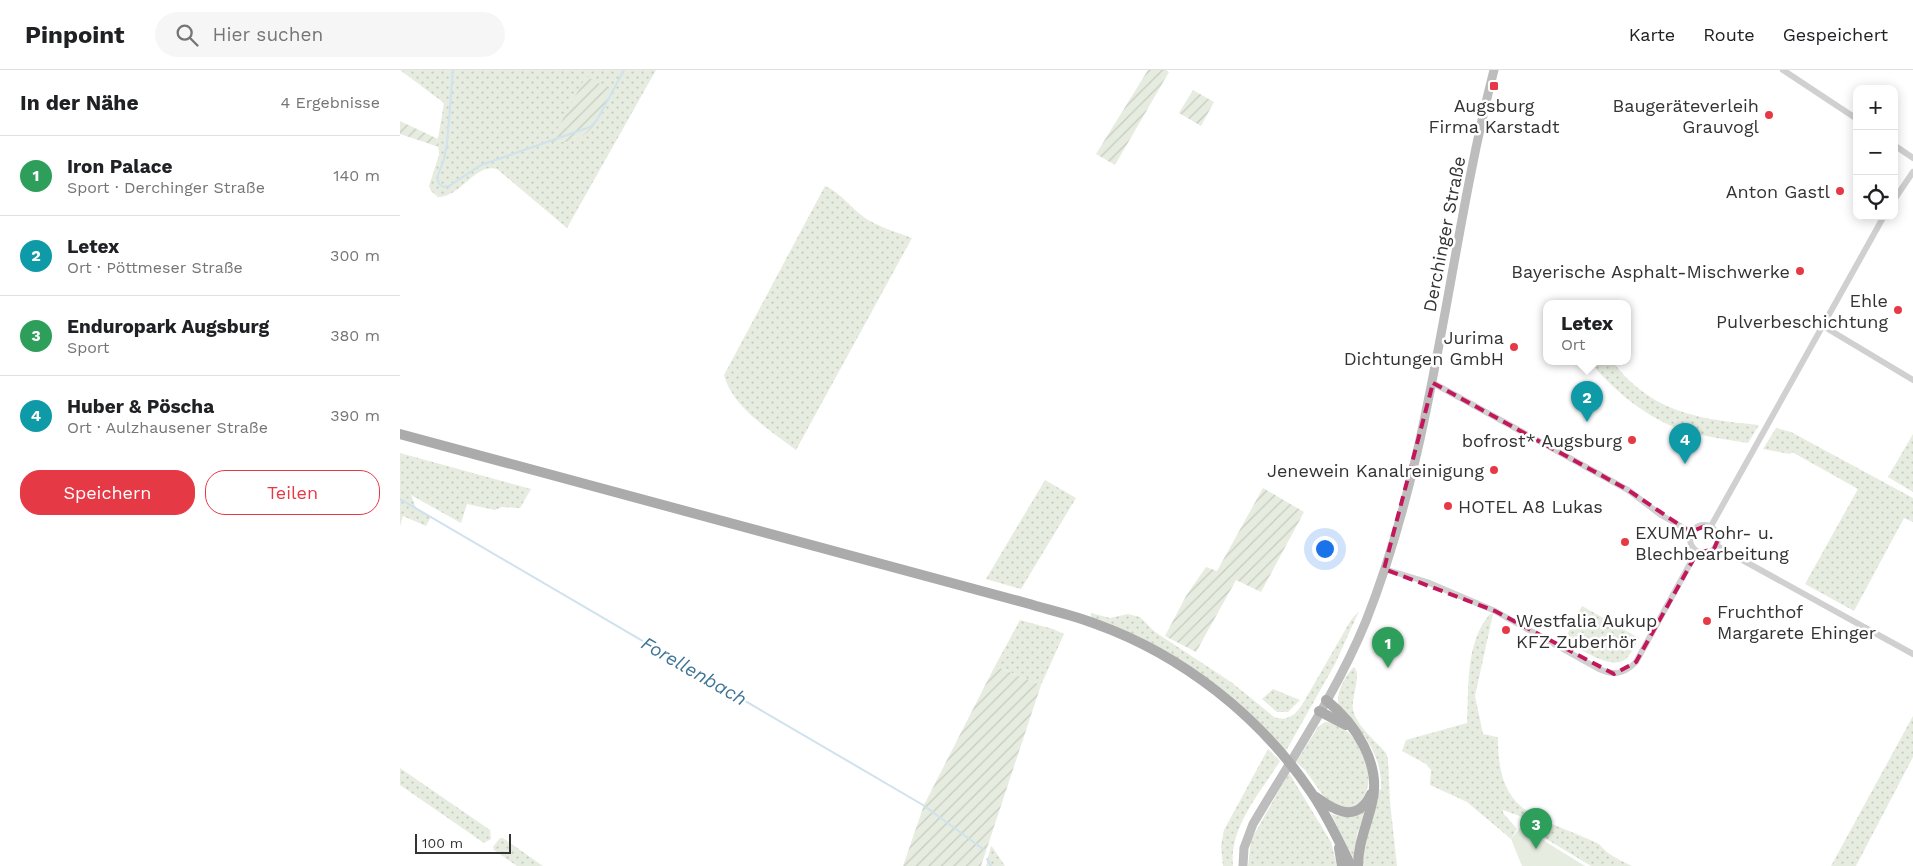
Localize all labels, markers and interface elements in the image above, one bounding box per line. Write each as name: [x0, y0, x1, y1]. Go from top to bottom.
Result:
search box: [155, 12, 505, 57]
text: Pinpoint: [25, 21, 125, 49]
icon: search: [173, 21, 201, 49]
text: Hier suchen: [213, 23, 323, 46]
text: Karte: [1629, 24, 1675, 45]
text: Route: [1703, 24, 1755, 45]
text: Gespeichert: [1783, 24, 1888, 45]
marker: Augsburg Firma Karstadt: [1488, 80, 1500, 92]
map controls: [1853, 85, 1898, 220]
button: +: [1853, 85, 1898, 130]
text: In der Nähe: [20, 90, 139, 115]
text: 4 Ergebnisse: [280, 93, 380, 112]
place label: Augsburg Firma Karstadt: [1429, 95, 1560, 137]
place label: Baugeräteverleih Grauvogl: [1612, 95, 1759, 137]
marker: Baugeräteverleih Grauvogl: [1763, 109, 1775, 121]
button: −: [1853, 130, 1898, 175]
street label: Derchinger Straße: [1419, 154, 1469, 314]
text: Iron Palace: [67, 155, 172, 178]
text: 1: [33, 166, 39, 185]
text: 140 m: [333, 166, 380, 185]
button: locate: [1853, 175, 1898, 220]
text: Sport · Derchinger Straße: [67, 178, 265, 197]
place label: Anton Gastl: [1726, 181, 1830, 202]
marker: Anton Gastl: [1834, 185, 1846, 197]
text: Letex: [67, 235, 119, 258]
text: 2: [31, 246, 41, 265]
text: 300 m: [330, 246, 380, 265]
text: Ort · Pöttmeser Straße: [67, 258, 243, 277]
place label: Bayerische Asphalt-Mischwerke: [1511, 261, 1790, 282]
marker: Bayerische Asphalt-Mischwerke: [1794, 265, 1806, 277]
place label: Ehle Pulverbeschichtung: [1716, 290, 1888, 332]
popup: [1543, 300, 1631, 365]
marker: Ehle Pulverbeschichtung: [1892, 304, 1904, 316]
text: Letex: [1561, 312, 1613, 335]
text: Enduropark Augsburg: [67, 315, 269, 338]
text: 3: [31, 326, 41, 345]
text: 380 m: [330, 326, 380, 345]
place label: Jurima Dichtungen GmbH: [1344, 327, 1504, 369]
text: Ort: [1561, 335, 1586, 354]
text: Sport: [67, 338, 110, 357]
marker: Jurima Dichtungen GmbH: [1508, 341, 1520, 353]
pin: 2: [1571, 381, 1603, 422]
text: Huber & Pöscha: [67, 395, 214, 418]
text: 4: [31, 406, 41, 425]
text: 390 m: [330, 406, 380, 425]
text: Ort · Aulzhausener Straße: [67, 418, 268, 437]
pin: 4: [1669, 423, 1701, 464]
place label: bofrost* Augsburg: [1462, 430, 1622, 451]
marker: bofrost* Augsburg: [1626, 434, 1638, 446]
place label: Jenewein Kanalreinigung: [1267, 460, 1484, 481]
marker: Jenewein Kanalreinigung: [1488, 464, 1500, 476]
button: Speichern: [20, 470, 195, 515]
button: Teilen: [205, 470, 380, 515]
place label: HOTEL A8 Lukas: [1458, 496, 1603, 517]
marker: HOTEL A8 Lukas: [1442, 500, 1454, 512]
place label: EXUMA Rohr- u. Blechbearbeitung: [1635, 522, 1789, 564]
your location: [1312, 536, 1338, 562]
marker: EXUMA Rohr- u. Blechbearbeitung: [1619, 536, 1631, 548]
place label: Fruchthof Margarete Ehinger: [1717, 601, 1876, 643]
place label: Westfalia Aukup KFZ Zuberhör: [1516, 610, 1657, 652]
marker: Fruchthof Margarete Ehinger: [1701, 615, 1713, 627]
marker: Westfalia Aukup KFZ Zuberhör: [1500, 624, 1512, 636]
pin: 1: [1372, 627, 1404, 668]
water label: Forellenbach: [637, 632, 751, 710]
pin: 3: [1520, 808, 1552, 849]
scale bar: [415, 831, 511, 854]
text: 100 m: [422, 835, 463, 851]

